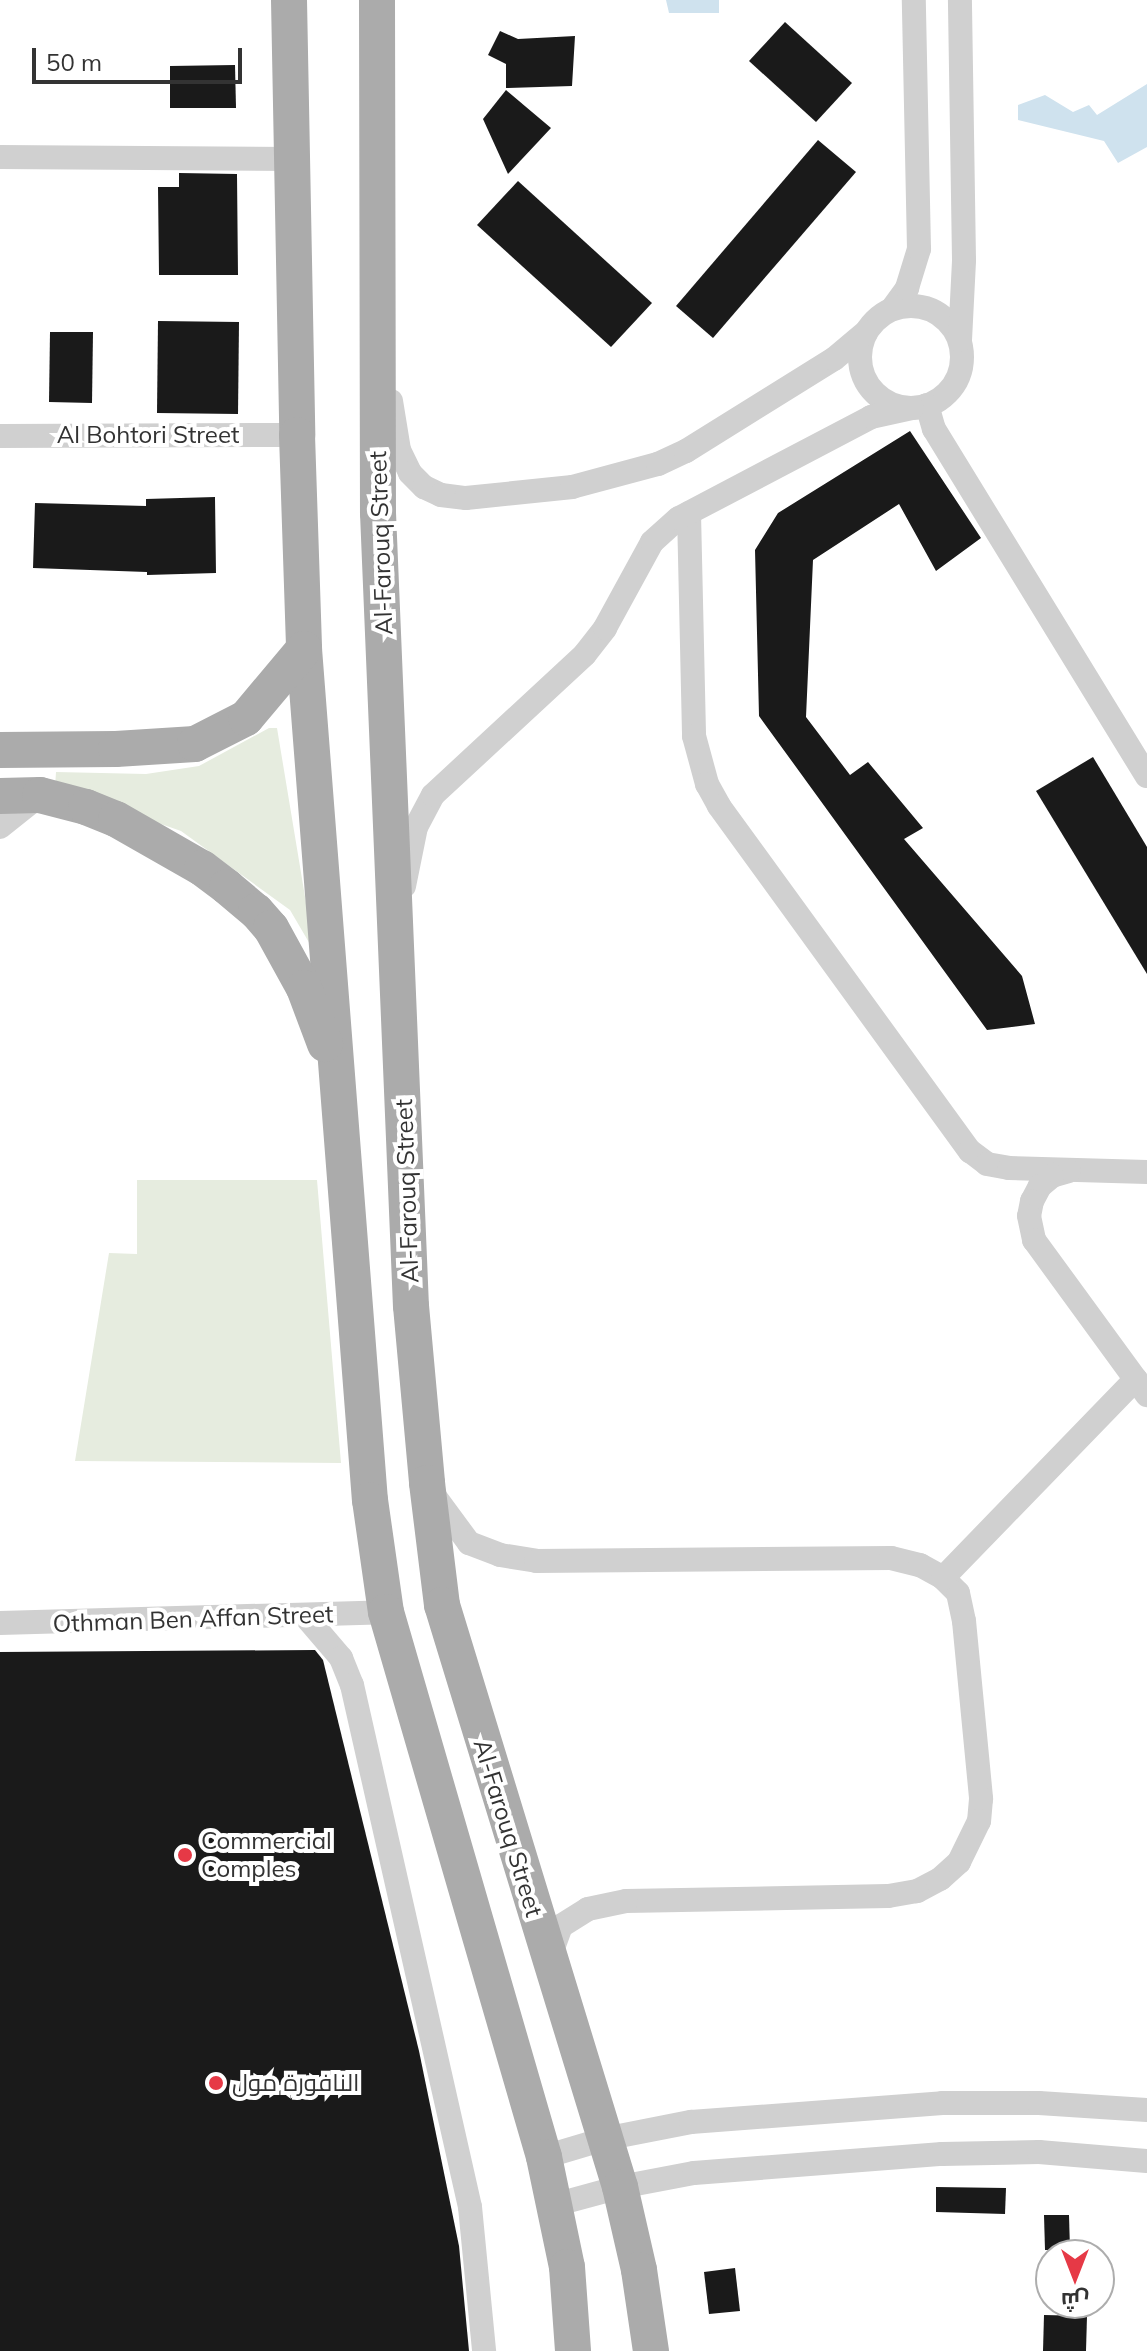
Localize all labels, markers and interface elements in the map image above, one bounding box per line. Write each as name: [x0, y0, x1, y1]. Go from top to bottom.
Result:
scale bar: [36, 32, 246, 82]
text: 50 m: [46, 47, 102, 77]
street label: Al Bohtori Street: [57, 421, 239, 449]
street label: Al-Farouq Street: [363, 450, 399, 636]
street label: Al-Farouq Street: [389, 1098, 425, 1284]
street label: Othman Ben Affan Street: [52, 1600, 334, 1638]
street label: Al-Farouq Street: [467, 1736, 549, 1920]
place label: Commercial Comples: [201, 1827, 332, 1883]
marker: Commercial Comples: [176, 1846, 194, 1864]
place label: النافورة مول: [232, 2069, 359, 2097]
marker: النافورة مول: [207, 2074, 225, 2092]
north arrow: [1035, 2239, 1115, 2319]
text: ش: [1061, 2287, 1089, 2315]

